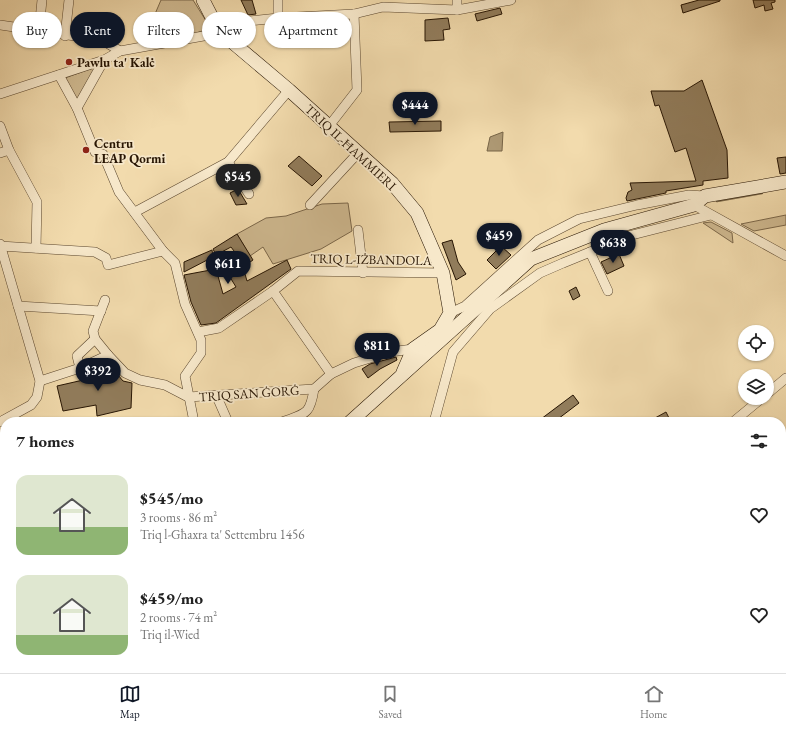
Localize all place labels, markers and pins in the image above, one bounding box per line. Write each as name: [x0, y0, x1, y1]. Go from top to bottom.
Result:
place label: Pawlu ta' Kalċ: [77, 54, 155, 71]
marker: Pawlu ta' Kalċ: [64, 57, 74, 67]
pin: $444: [391, 92, 439, 126]
place label: Centru LEAP Qormi: [94, 135, 166, 167]
marker: Centru LEAP Qormi: [81, 145, 91, 155]
pin: $545: [214, 164, 262, 198]
pin: $459: [475, 223, 523, 257]
pin: $638: [589, 230, 637, 264]
pin: $611: [204, 251, 252, 285]
pin: $811: [353, 333, 401, 367]
pin: $392: [74, 358, 122, 392]

